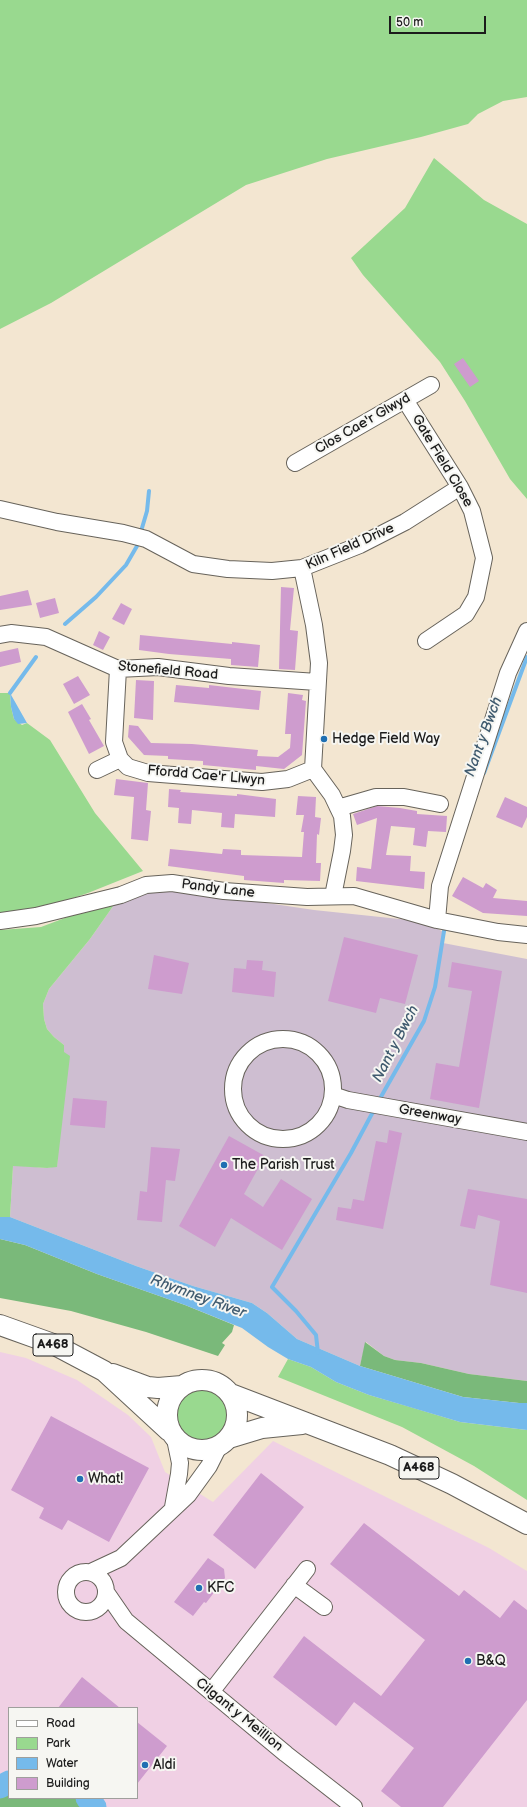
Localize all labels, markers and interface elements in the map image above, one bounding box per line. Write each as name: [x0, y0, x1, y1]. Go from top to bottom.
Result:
scale bar: [391, 8, 488, 34]
text: 50 m: [396, 15, 423, 30]
street label: Clos Cae'r Glwyd: [312, 390, 414, 458]
street label: Gate Field Close: [408, 412, 476, 510]
street label: Kiln Field Drive: [303, 520, 397, 574]
street label: Stonefield Road: [117, 658, 219, 684]
water label: Nant y Bwch: [461, 695, 507, 779]
place label: Hedge Field Way: [332, 731, 440, 747]
marker: Hedge Field Way: [319, 734, 329, 744]
street label: Ffordd Cae'r Llwyn: [146, 762, 266, 790]
street label: Pandy Lane: [180, 876, 256, 902]
water label: Nant y Bwch: [369, 1003, 423, 1085]
street label: Greenway: [397, 1101, 463, 1129]
place label: The Parish Trust: [232, 1157, 335, 1173]
marker: The Parish Trust: [219, 1160, 229, 1170]
water label: Rhymney River: [148, 1271, 248, 1323]
road number: A468: [33, 1334, 73, 1356]
road number: A468: [399, 1457, 439, 1479]
place label: What!: [88, 1471, 123, 1487]
marker: What!: [75, 1474, 85, 1484]
place label: KFC: [207, 1580, 234, 1596]
marker: KFC: [194, 1583, 204, 1593]
place label: B&Q: [476, 1653, 506, 1669]
marker: B&Q: [463, 1656, 473, 1666]
street label: Cilgant y Meillion: [192, 1675, 286, 1755]
legend: [8, 1707, 138, 1799]
text: Road: [46, 1716, 75, 1731]
text: Park: [46, 1736, 70, 1751]
text: Water: [46, 1756, 78, 1771]
place label: Aldi: [153, 1757, 176, 1773]
marker: Aldi: [140, 1760, 150, 1770]
text: Building: [46, 1776, 90, 1791]

